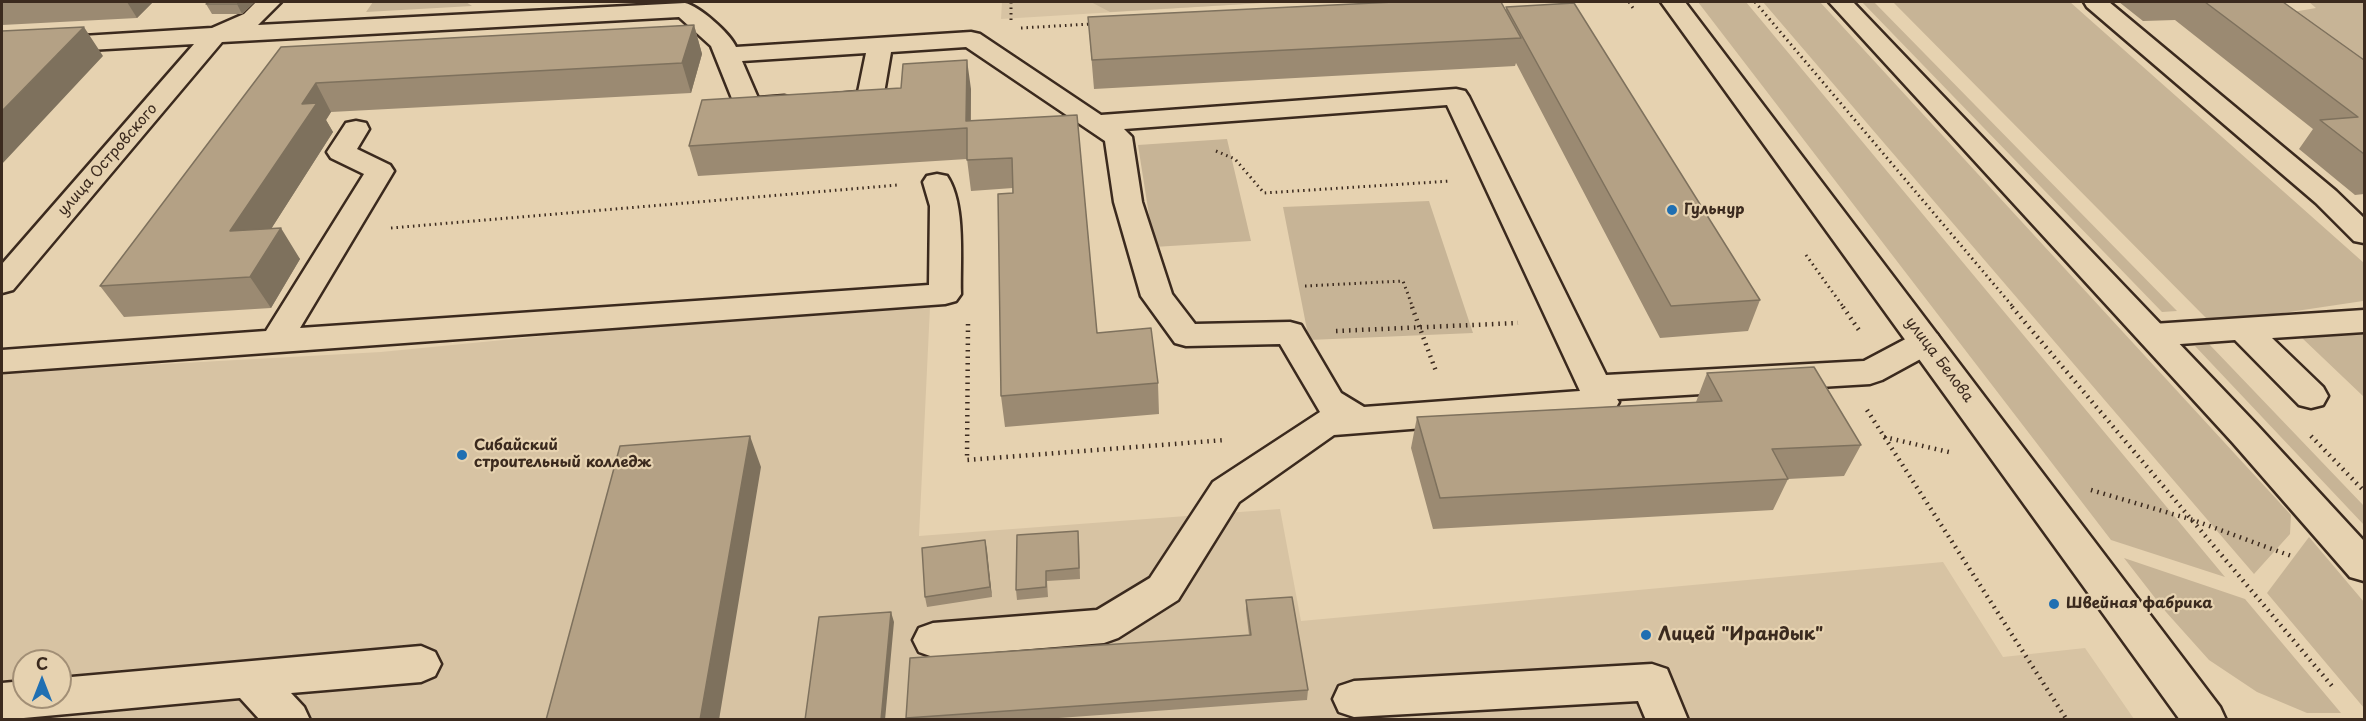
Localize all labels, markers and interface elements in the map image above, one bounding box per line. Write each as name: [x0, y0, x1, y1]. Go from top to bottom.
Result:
street label: улица Островского: [54, 100, 162, 220]
place label: Гульнур: [1684, 201, 1744, 219]
marker: Гульнур: [1665, 203, 1679, 217]
street label: улица Белова: [1901, 314, 1977, 406]
place label: Сибайский строительный колледж: [474, 437, 651, 472]
marker: Сибайский строительный колледж: [455, 448, 469, 462]
place label: Швейная фабрика: [2066, 595, 2213, 613]
marker: Швейная фабрика: [2047, 597, 2061, 611]
place label: Лицей "Ирандык": [1658, 624, 1823, 646]
marker: Лицей "Ирандык": [1639, 628, 1653, 642]
north arrow: [12, 649, 72, 709]
text: С: [36, 651, 48, 675]

